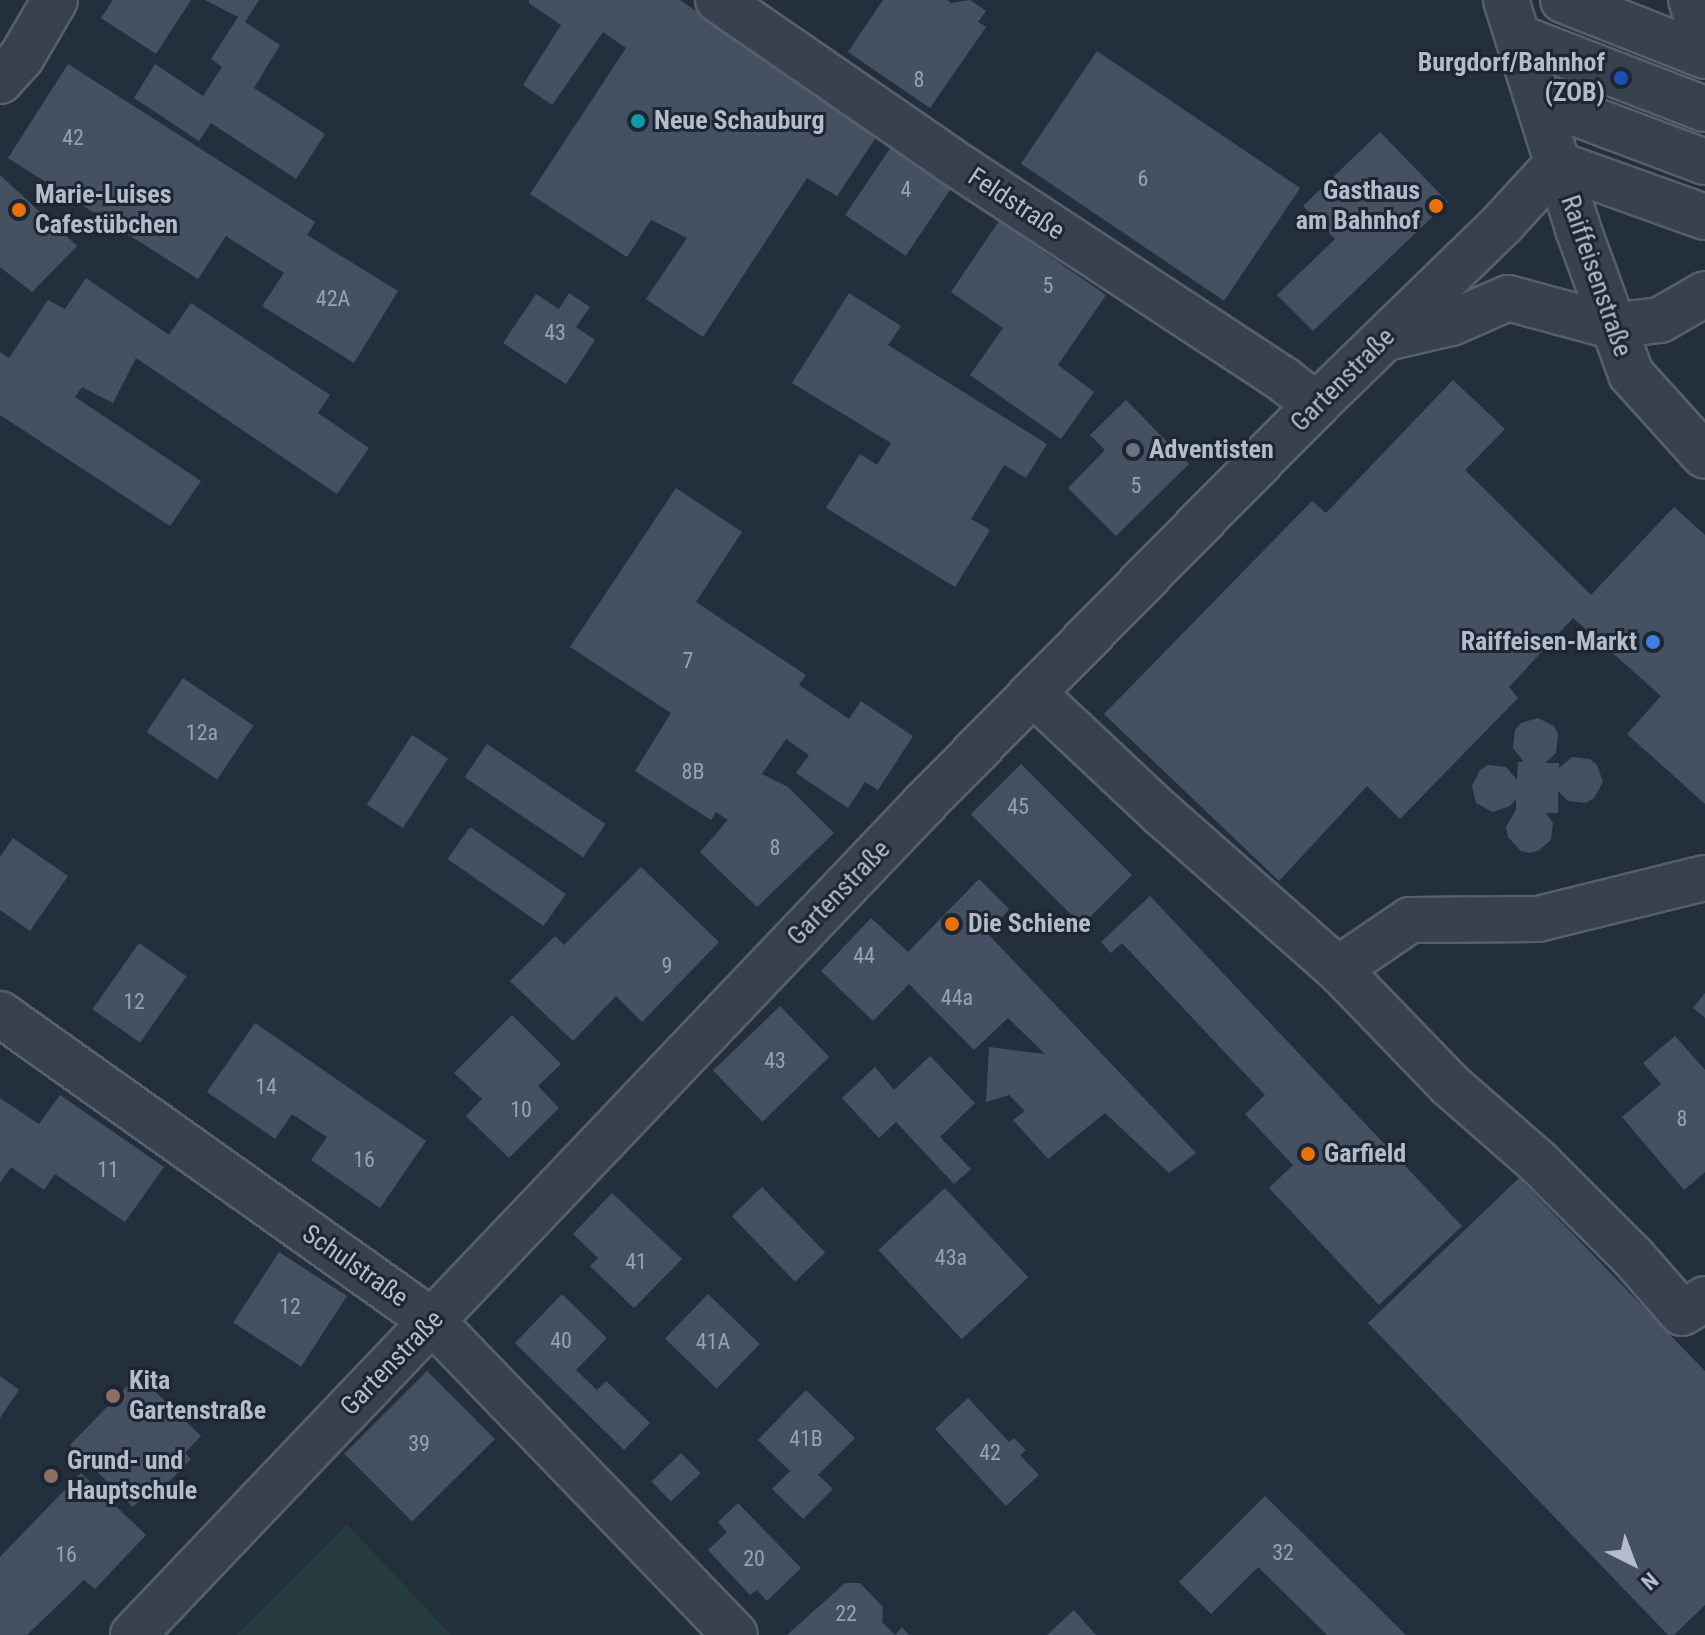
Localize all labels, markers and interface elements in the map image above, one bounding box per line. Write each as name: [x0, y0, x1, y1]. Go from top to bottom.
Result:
place label: Burgdorf/Bahnhof (ZOB): [1418, 47, 1605, 108]
house number: 8: [914, 67, 924, 93]
marker: Burgdorf/Bahnhof (ZOB): [1612, 69, 1630, 87]
place label: Neue Schauburg: [654, 105, 825, 137]
marker: Neue Schauburg: [629, 112, 647, 130]
house number: 42: [62, 125, 84, 151]
street label: Feldstraße: [962, 161, 1070, 247]
house number: 6: [1138, 166, 1148, 192]
place label: Gasthaus am Bahnhof: [1296, 175, 1420, 236]
house number: 4: [901, 177, 911, 203]
place label: Marie-Luises Cafestübchen: [35, 179, 178, 240]
street label: Raiffeisenstraße: [1554, 191, 1638, 361]
marker: Gasthaus am Bahnhof: [1427, 197, 1445, 215]
marker: Marie-Luises Cafestübchen: [10, 201, 28, 219]
house number: 5: [1043, 273, 1053, 299]
house number: 42A: [316, 286, 350, 312]
house number: 43: [544, 320, 566, 346]
street label: Gartenstraße: [1285, 322, 1401, 438]
place label: Adventisten: [1149, 434, 1274, 466]
marker: Adventisten: [1124, 441, 1142, 459]
house number: 5: [1131, 473, 1141, 499]
place label: Raiffeisen-Markt: [1461, 626, 1637, 658]
marker: Raiffeisen-Markt: [1644, 633, 1662, 651]
house number: 7: [683, 648, 693, 674]
house number: 12a: [186, 720, 218, 746]
house number: 8B: [682, 759, 704, 785]
house number: 45: [1007, 794, 1029, 820]
street label: Gartenstraße: [781, 834, 897, 952]
house number: 8: [770, 835, 780, 861]
place label: Die Schiene: [968, 908, 1091, 940]
marker: Die Schiene: [943, 915, 961, 933]
house number: 44: [853, 943, 875, 969]
house number: 9: [662, 953, 672, 979]
house number: 44a: [941, 985, 973, 1011]
house number: 12: [123, 989, 145, 1015]
house number: 43: [764, 1048, 786, 1074]
house number: 14: [255, 1074, 277, 1100]
house number: 10: [510, 1097, 532, 1123]
house number: 8: [1677, 1106, 1687, 1132]
place label: Garfield: [1324, 1138, 1406, 1170]
marker: Garfield: [1299, 1145, 1317, 1163]
house number: 16: [353, 1147, 375, 1173]
house number: 11: [97, 1157, 119, 1183]
street label: Schulstraße: [296, 1218, 414, 1314]
house number: 43a: [935, 1245, 967, 1271]
house number: 41: [625, 1249, 647, 1275]
house number: 12: [279, 1294, 301, 1320]
street label: Gartenstraße: [334, 1304, 450, 1422]
house number: 40: [550, 1328, 572, 1354]
house number: 41A: [696, 1329, 730, 1355]
place label: Kita Gartenstraße: [129, 1365, 266, 1426]
marker: Kita Gartenstraße: [104, 1387, 122, 1405]
house number: 41B: [789, 1426, 823, 1452]
house number: 39: [408, 1431, 430, 1457]
house number: 42: [979, 1440, 1001, 1466]
place label: Grund- und Hauptschule: [67, 1445, 197, 1506]
marker: Grund- und Hauptschule: [42, 1467, 60, 1485]
north arrow: [1593, 1523, 1673, 1603]
house number: 32: [1272, 1540, 1294, 1566]
house number: 16: [55, 1542, 77, 1568]
house number: 20: [743, 1546, 765, 1572]
text: N: [1636, 1567, 1663, 1595]
house number: 22: [835, 1601, 857, 1627]

